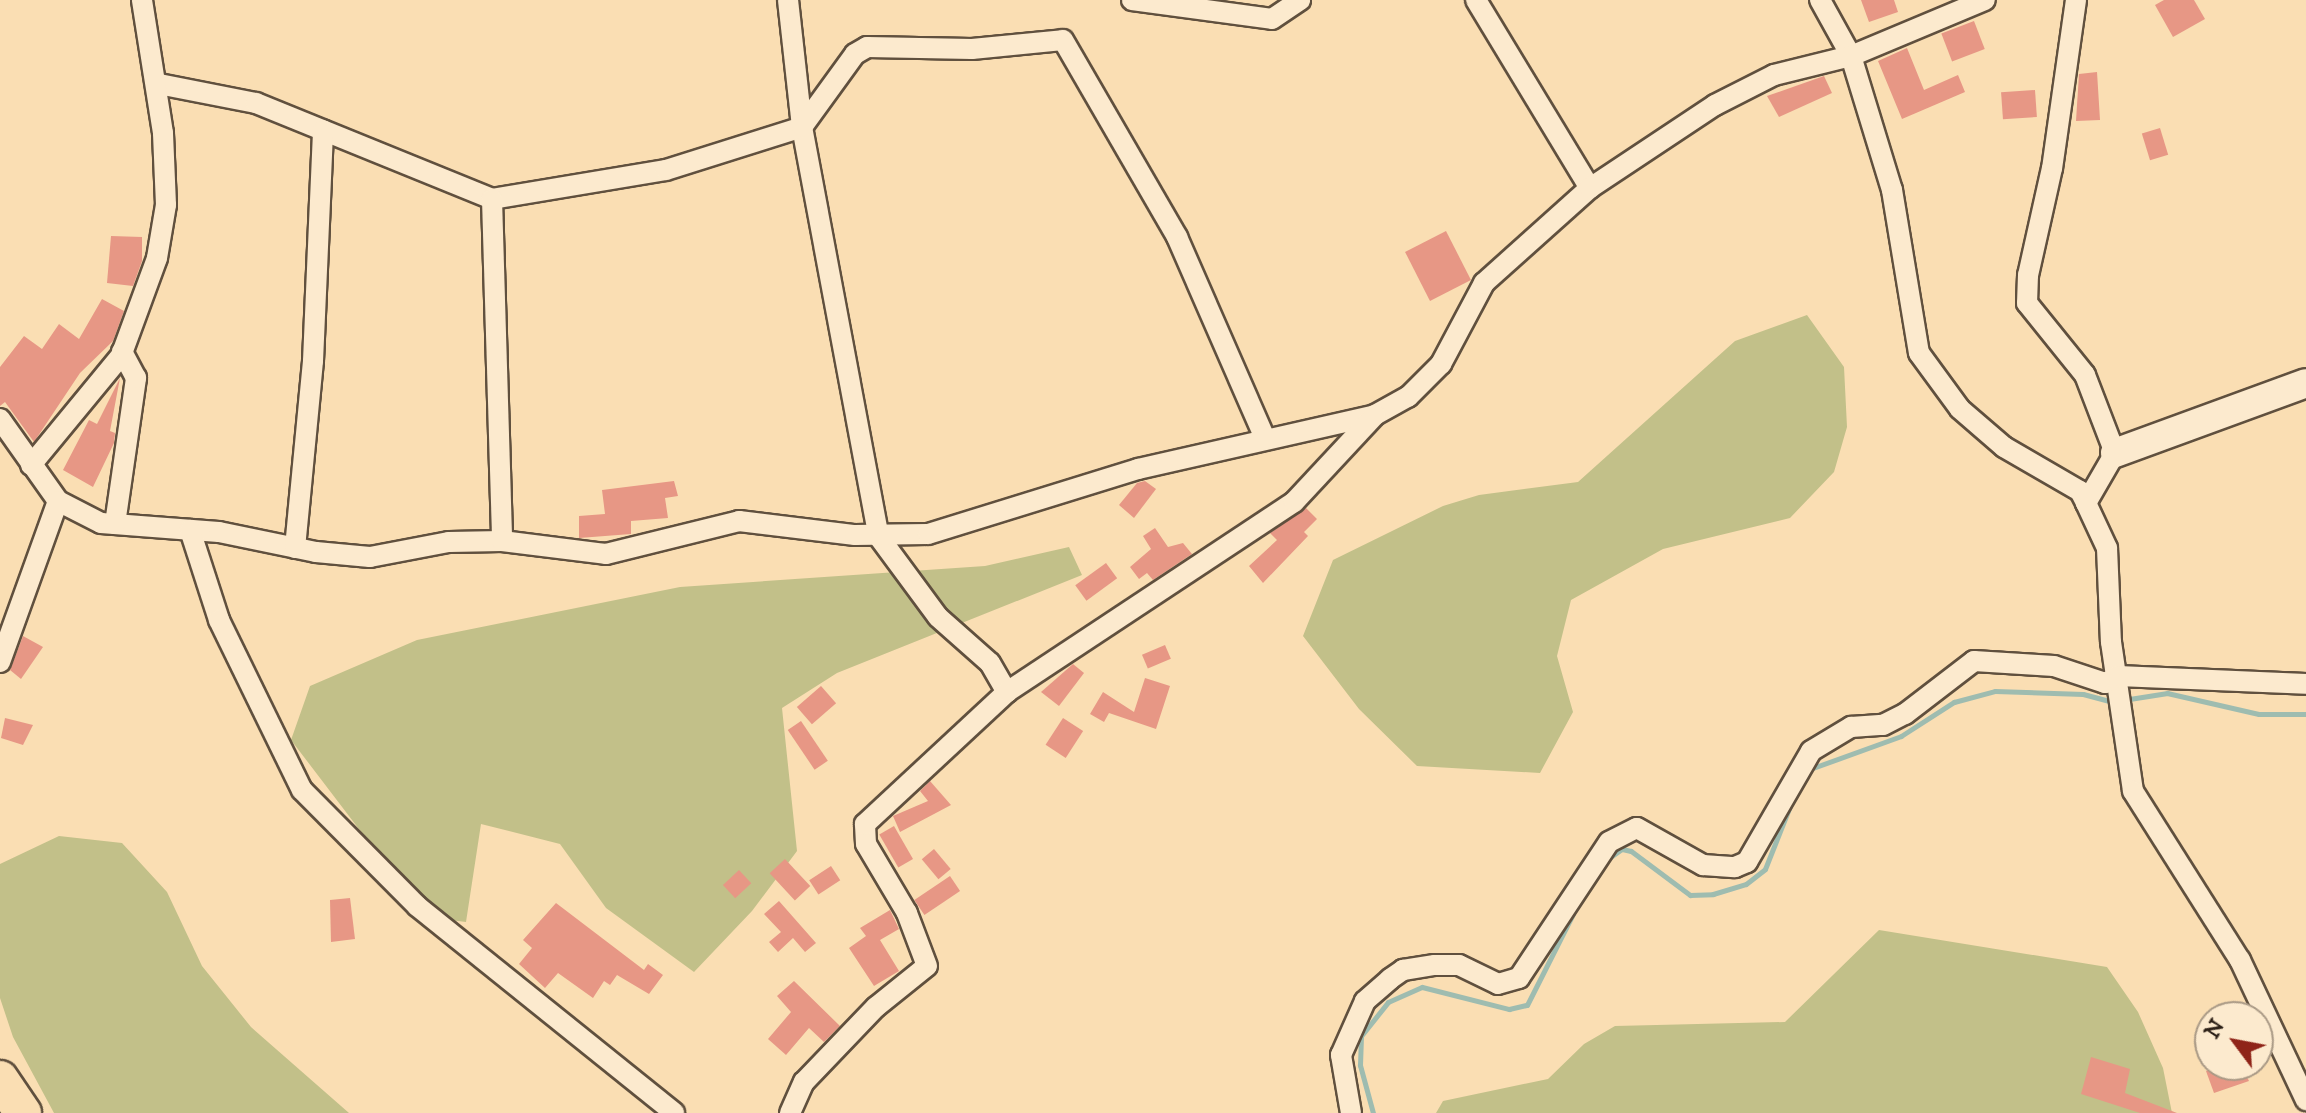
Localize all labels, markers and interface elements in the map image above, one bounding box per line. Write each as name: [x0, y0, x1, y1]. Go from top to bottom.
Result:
north arrow: [2194, 1001, 2274, 1081]
text: N: [2199, 1014, 2231, 1044]

